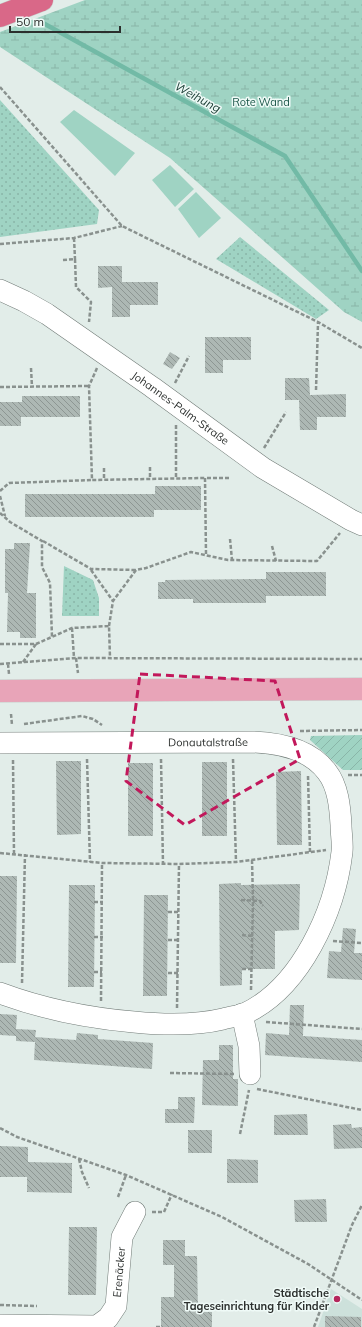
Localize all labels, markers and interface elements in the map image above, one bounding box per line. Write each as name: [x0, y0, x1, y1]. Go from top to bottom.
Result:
scale bar: [10, 8, 120, 34]
text: 50 m: [16, 14, 44, 29]
water label: Weihung: [172, 78, 224, 116]
park label: Rote Wand: [232, 95, 290, 109]
street label: Johannes-Palm-Straße: [129, 368, 232, 448]
street label: Donautalstraße: [168, 735, 248, 749]
street label: Erenäcker: [110, 1246, 128, 1298]
place label: Städtische Tageseinrichtung für Kinder: [184, 1286, 330, 1313]
marker: Städtische Tageseinrichtung für Kinder: [332, 1294, 342, 1304]

